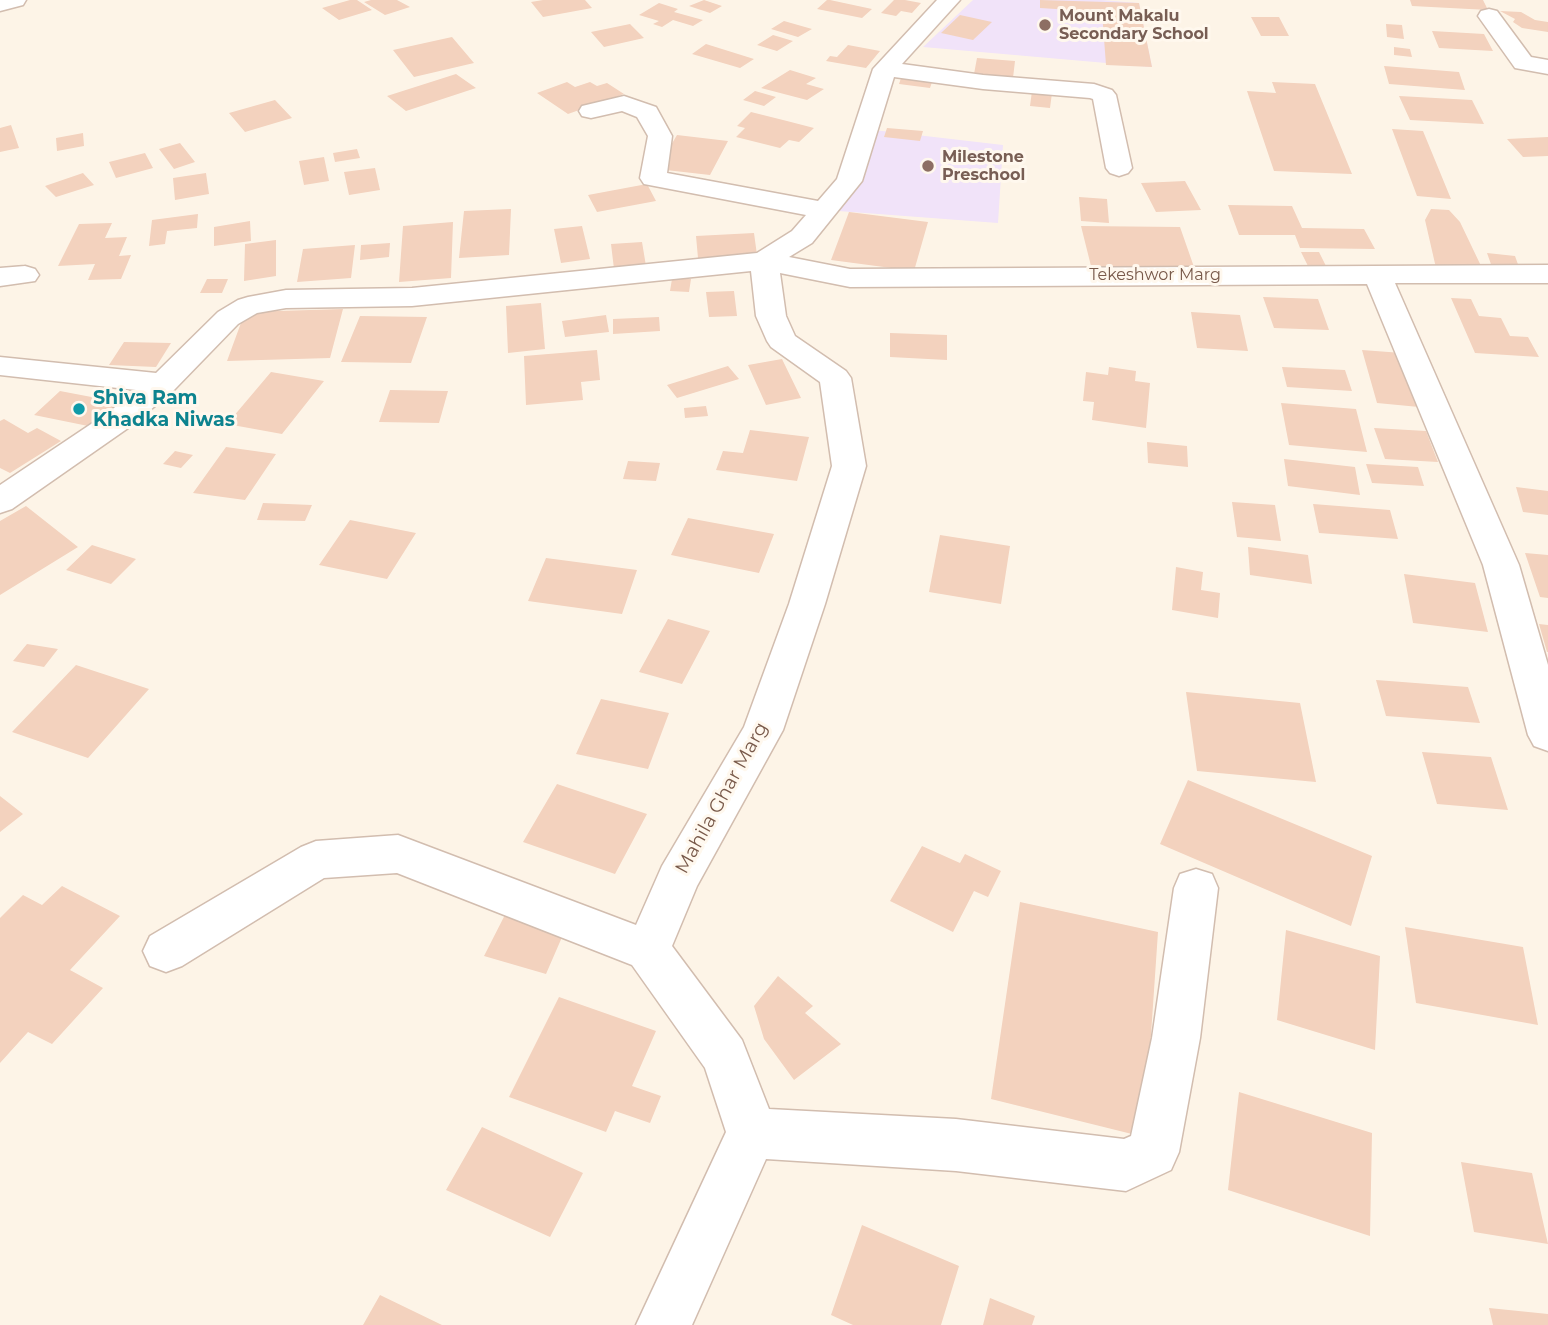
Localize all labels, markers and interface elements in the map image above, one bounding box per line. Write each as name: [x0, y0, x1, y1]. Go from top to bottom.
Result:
place label: Mount Makalu Secondary School: [1059, 6, 1209, 44]
marker: Mount Makalu Secondary School: [1037, 17, 1053, 33]
place label: Milestone Preschool: [942, 147, 1025, 185]
marker: Milestone Preschool: [920, 158, 936, 174]
street label: Tekeshwor Marg: [1089, 265, 1221, 285]
place label: Shiva Ram Khadka Niwas: [93, 387, 235, 431]
marker: Shiva Ram Khadka Niwas: [71, 401, 87, 417]
street label: Mahila Ghar Marg: [671, 718, 773, 878]

